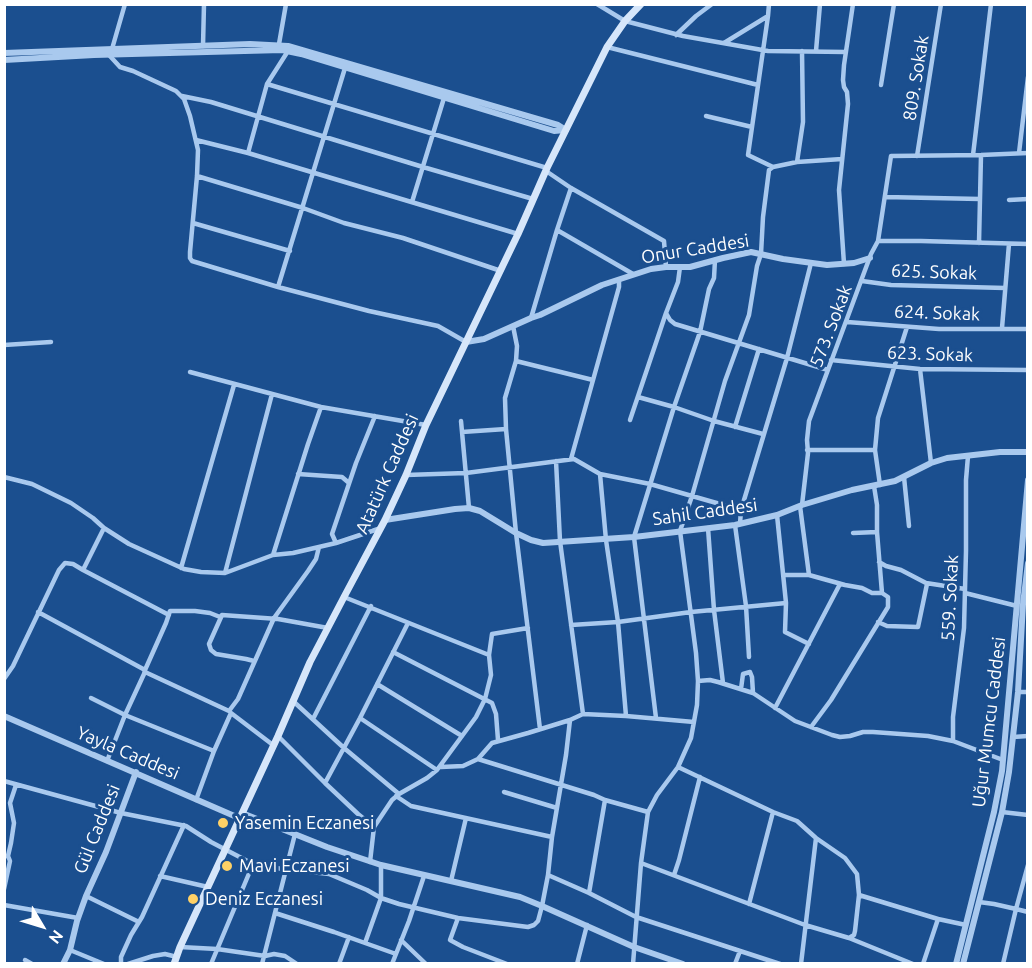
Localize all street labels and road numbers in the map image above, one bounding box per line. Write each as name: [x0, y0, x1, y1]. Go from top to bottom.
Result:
street label: 809. Sokak: [899, 34, 933, 122]
street label: Onur Caddesi: [640, 230, 750, 268]
street label: 625. Sokak: [890, 260, 978, 284]
street label: 573. Sokak: [805, 282, 857, 370]
street label: 624. Sokak: [893, 301, 981, 325]
street label: 623. Sokak: [886, 342, 974, 366]
street label: Atatürk Caddesi: [351, 411, 423, 537]
street label: Sahil Caddesi: [651, 494, 759, 530]
street label: 559. Sokak: [937, 554, 963, 642]
street label: Uğur Mumcu Caddesi: [968, 636, 1010, 808]
street label: Yayla Caddesi: [73, 722, 183, 784]
street label: Gül Caddesi: [69, 781, 125, 877]

